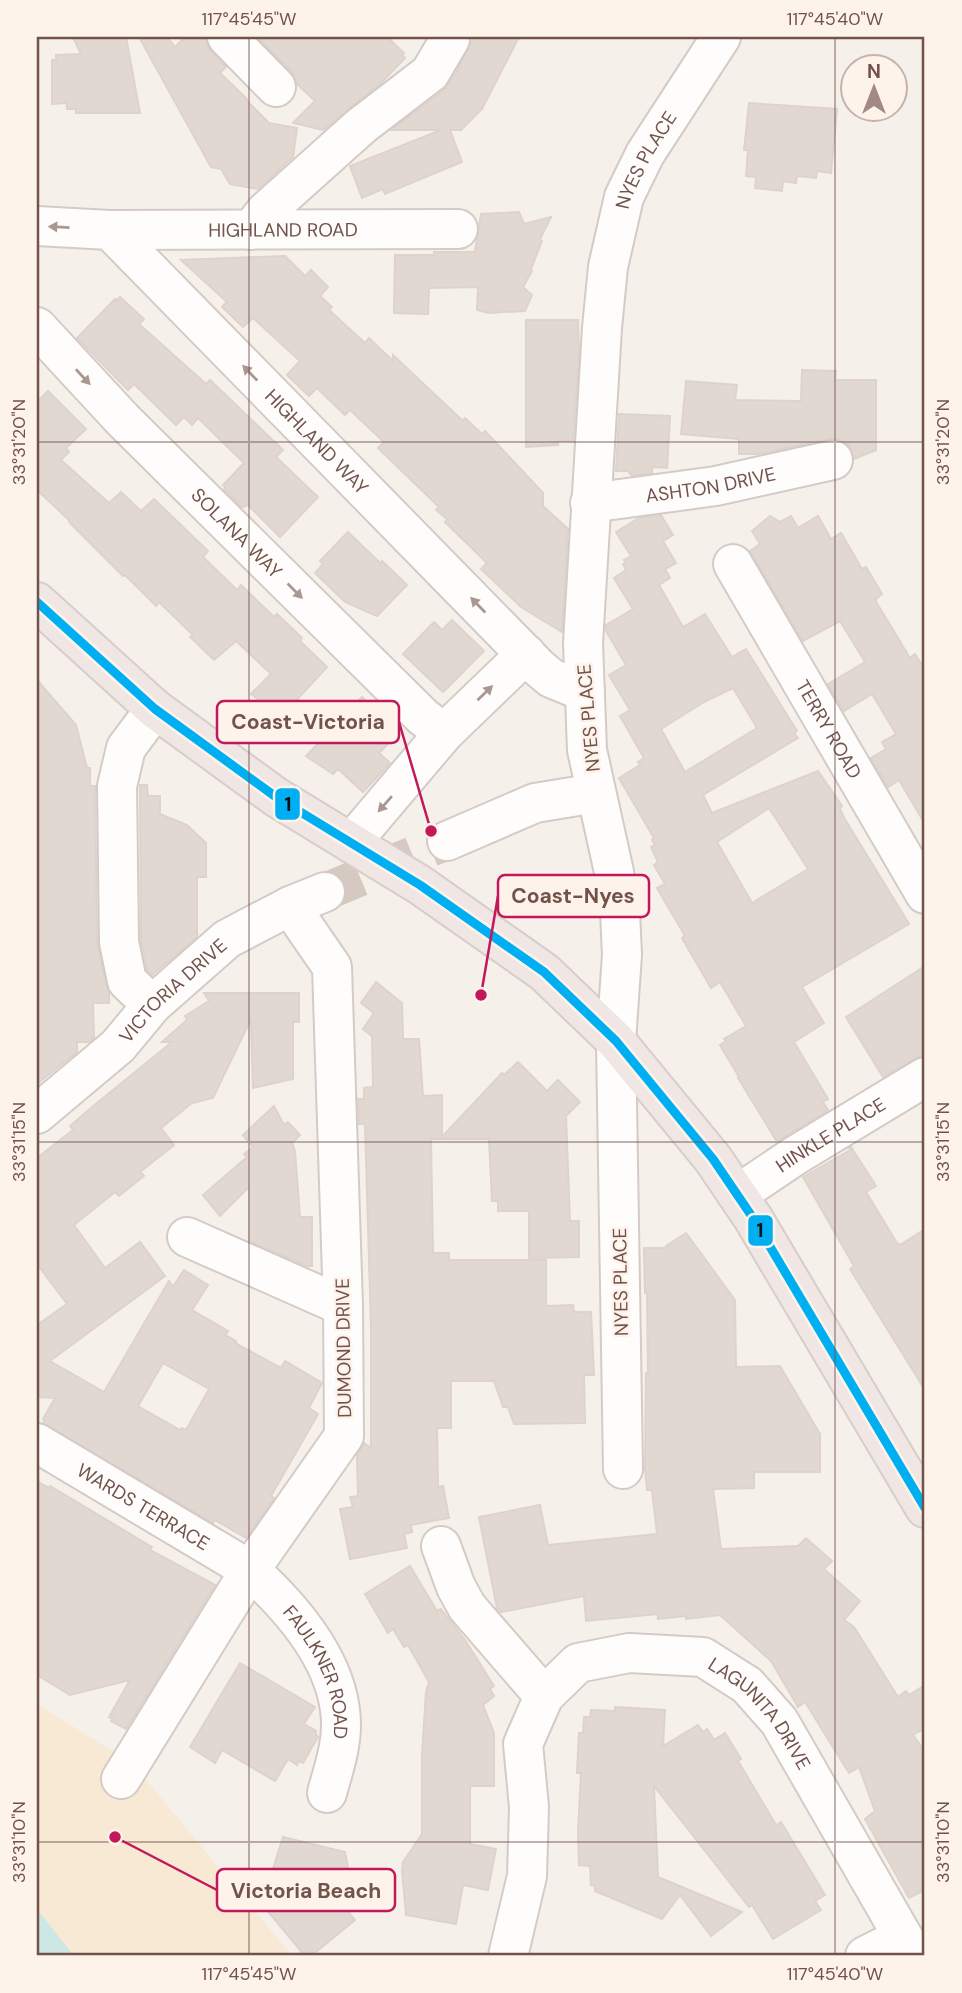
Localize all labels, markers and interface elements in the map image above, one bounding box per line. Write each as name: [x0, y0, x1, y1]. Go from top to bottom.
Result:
text: 117°45'45"W: [202, 7, 296, 31]
text: 117°45'40"W: [787, 7, 883, 31]
north arrow: [839, 52, 909, 122]
text: N: [867, 59, 881, 84]
street label: NYES PLACE: [610, 107, 683, 211]
street label: HIGHLAND ROAD: [208, 217, 358, 243]
one-way arrow: [47, 221, 69, 232]
one-way arrow: [243, 365, 259, 382]
one-way arrow: [75, 368, 91, 385]
street label: HIGHLAND WAY: [259, 384, 374, 500]
text: 33°31'20"N: [7, 399, 31, 485]
text: 33°31'20"N: [931, 399, 955, 485]
street label: ASHTON DRIVE: [644, 461, 778, 508]
street label: SOLANA WAY: [186, 483, 288, 584]
one-way arrow: [287, 582, 304, 599]
one-way arrow: [470, 597, 487, 614]
street label: NYES PLACE: [571, 663, 606, 773]
street label: TERRY ROAD: [790, 675, 867, 783]
one-way arrow: [476, 686, 493, 702]
callout: Coast-Victoria: [217, 701, 399, 743]
text: Coast-Victoria: [231, 708, 385, 736]
line badge: 1: [274, 787, 301, 821]
text: 1: [285, 792, 291, 817]
one-way arrow: [377, 795, 392, 813]
callout: Coast-Nyes: [498, 875, 649, 917]
text: Coast-Nyes: [511, 882, 635, 910]
street label: VICTORIA DRIVE: [114, 933, 232, 1048]
street label: HINKLE PLACE: [771, 1092, 890, 1178]
text: 33°31'15"N: [7, 1102, 31, 1182]
text: 33°31'15"N: [931, 1102, 955, 1182]
line badge: 1: [747, 1214, 774, 1247]
text: 1: [757, 1218, 763, 1243]
street label: NYES PLACE: [607, 1228, 634, 1336]
street label: DUMOND DRIVE: [330, 1278, 357, 1418]
street label: WARDS TERRACE: [72, 1458, 214, 1556]
street label: FAULKNER ROAD: [278, 1600, 353, 1740]
street label: LAGUNITA DRIVE: [703, 1652, 816, 1774]
text: 33°31'10"N: [7, 1801, 31, 1883]
text: 33°31'10"N: [931, 1801, 955, 1883]
callout: Victoria Beach: [217, 1869, 395, 1911]
text: Victoria Beach: [231, 1877, 381, 1905]
text: 117°45'45"W: [202, 1962, 296, 1986]
text: 117°45'40"W: [787, 1962, 883, 1986]

